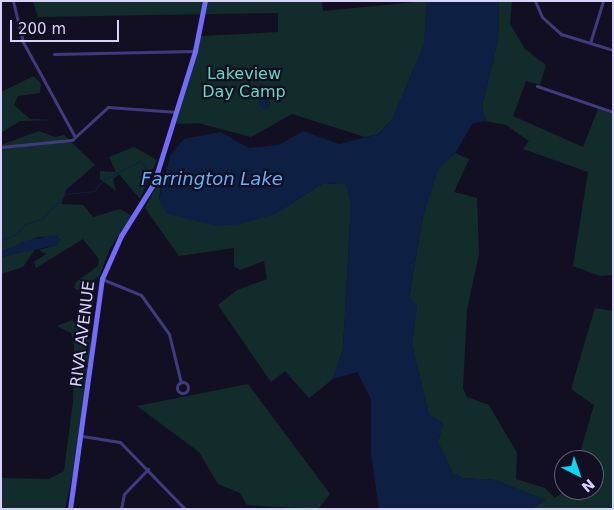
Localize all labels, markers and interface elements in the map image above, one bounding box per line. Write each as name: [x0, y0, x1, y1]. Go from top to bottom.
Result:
scale bar: [12, 10, 121, 42]
text: 200 m: [18, 20, 66, 38]
park label: Lakeview Day Camp: [202, 64, 286, 102]
water label: Farrington Lake: [141, 168, 283, 190]
street label: RIVA AVENUE: [67, 280, 99, 388]
north arrow: [554, 450, 604, 500]
text: N: [579, 476, 598, 495]

